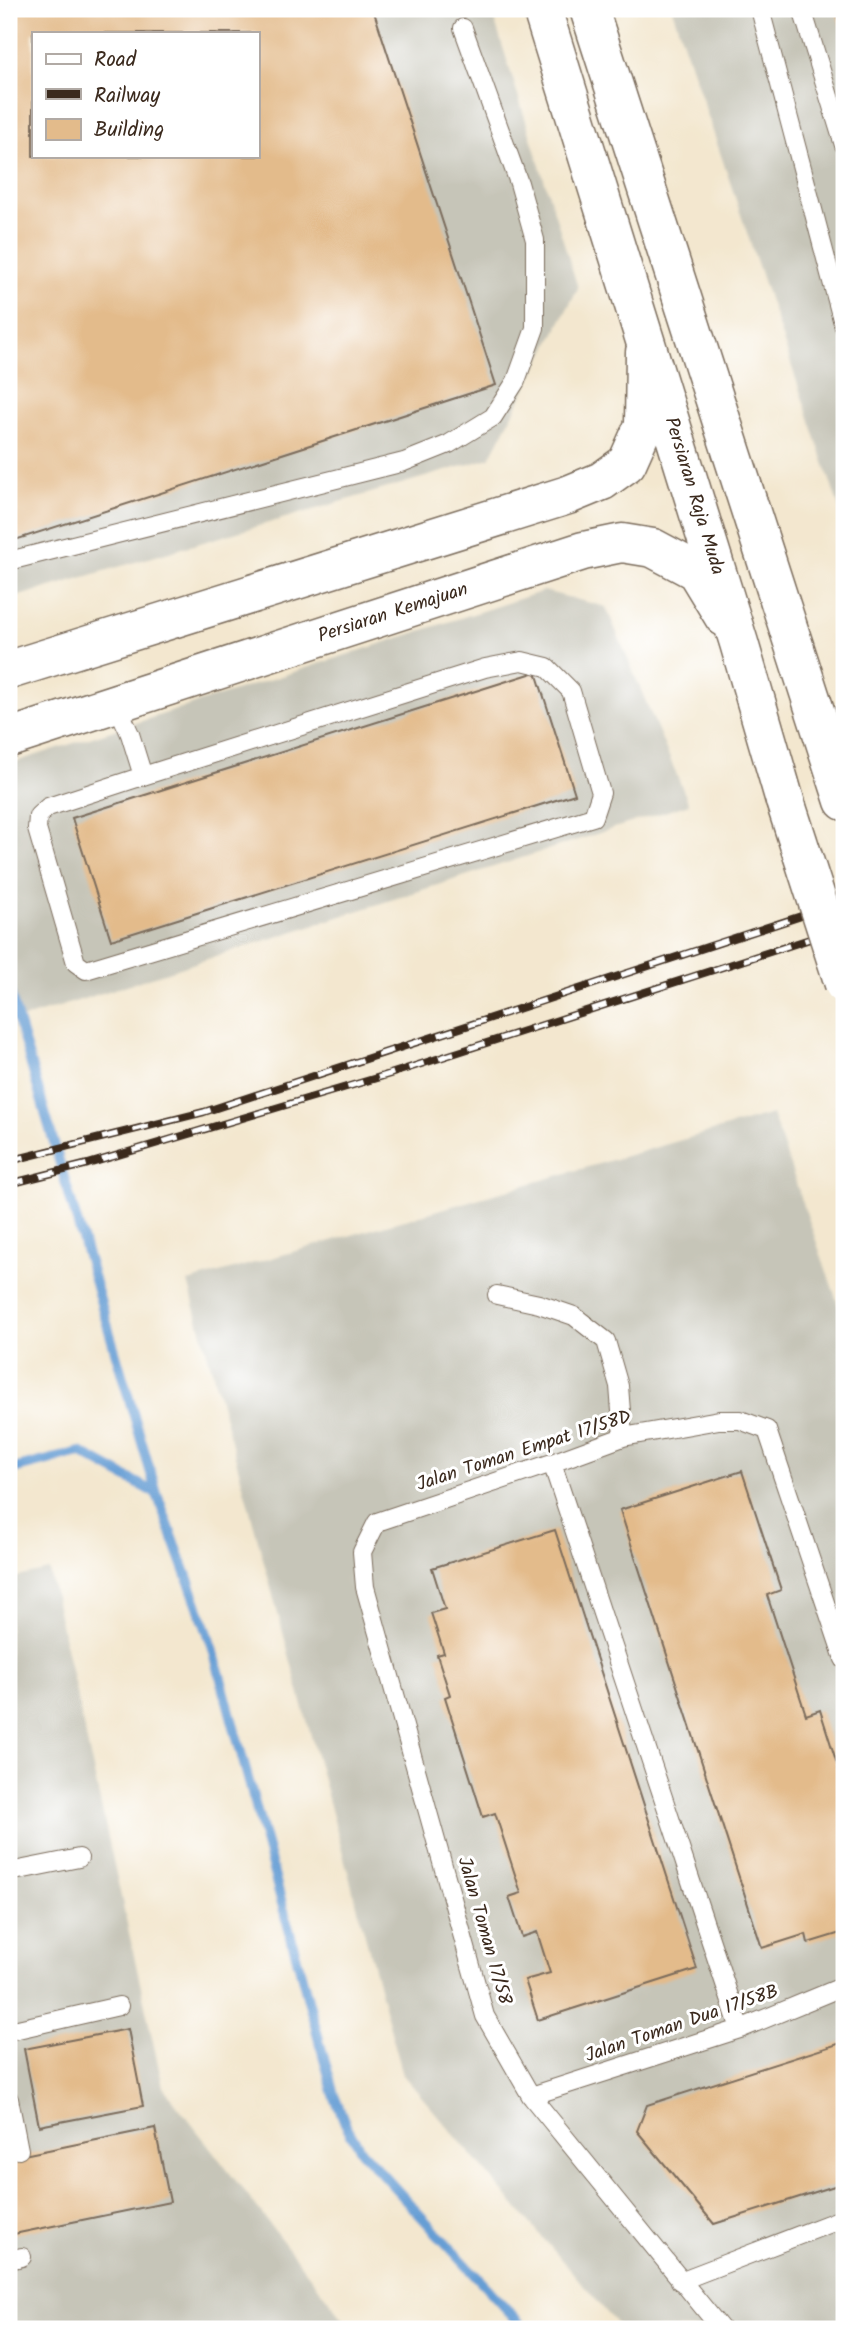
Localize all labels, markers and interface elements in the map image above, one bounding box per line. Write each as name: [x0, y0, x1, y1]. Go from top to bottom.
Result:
legend: [32, 32, 259, 158]
text: Road: [94, 44, 137, 77]
text: Railway: [94, 80, 160, 113]
text: Building: [94, 114, 164, 147]
street label: Persiaran Raja Muda: [656, 413, 732, 579]
street label: Persiaran Kemajuan: [314, 575, 472, 651]
street label: Jalan Toman Empat 17/58D: [413, 1402, 635, 1500]
street label: Jalan Toman 17/58: [449, 1853, 520, 2009]
street label: Jalan Toman Dua 17/58B: [581, 1977, 783, 2071]

